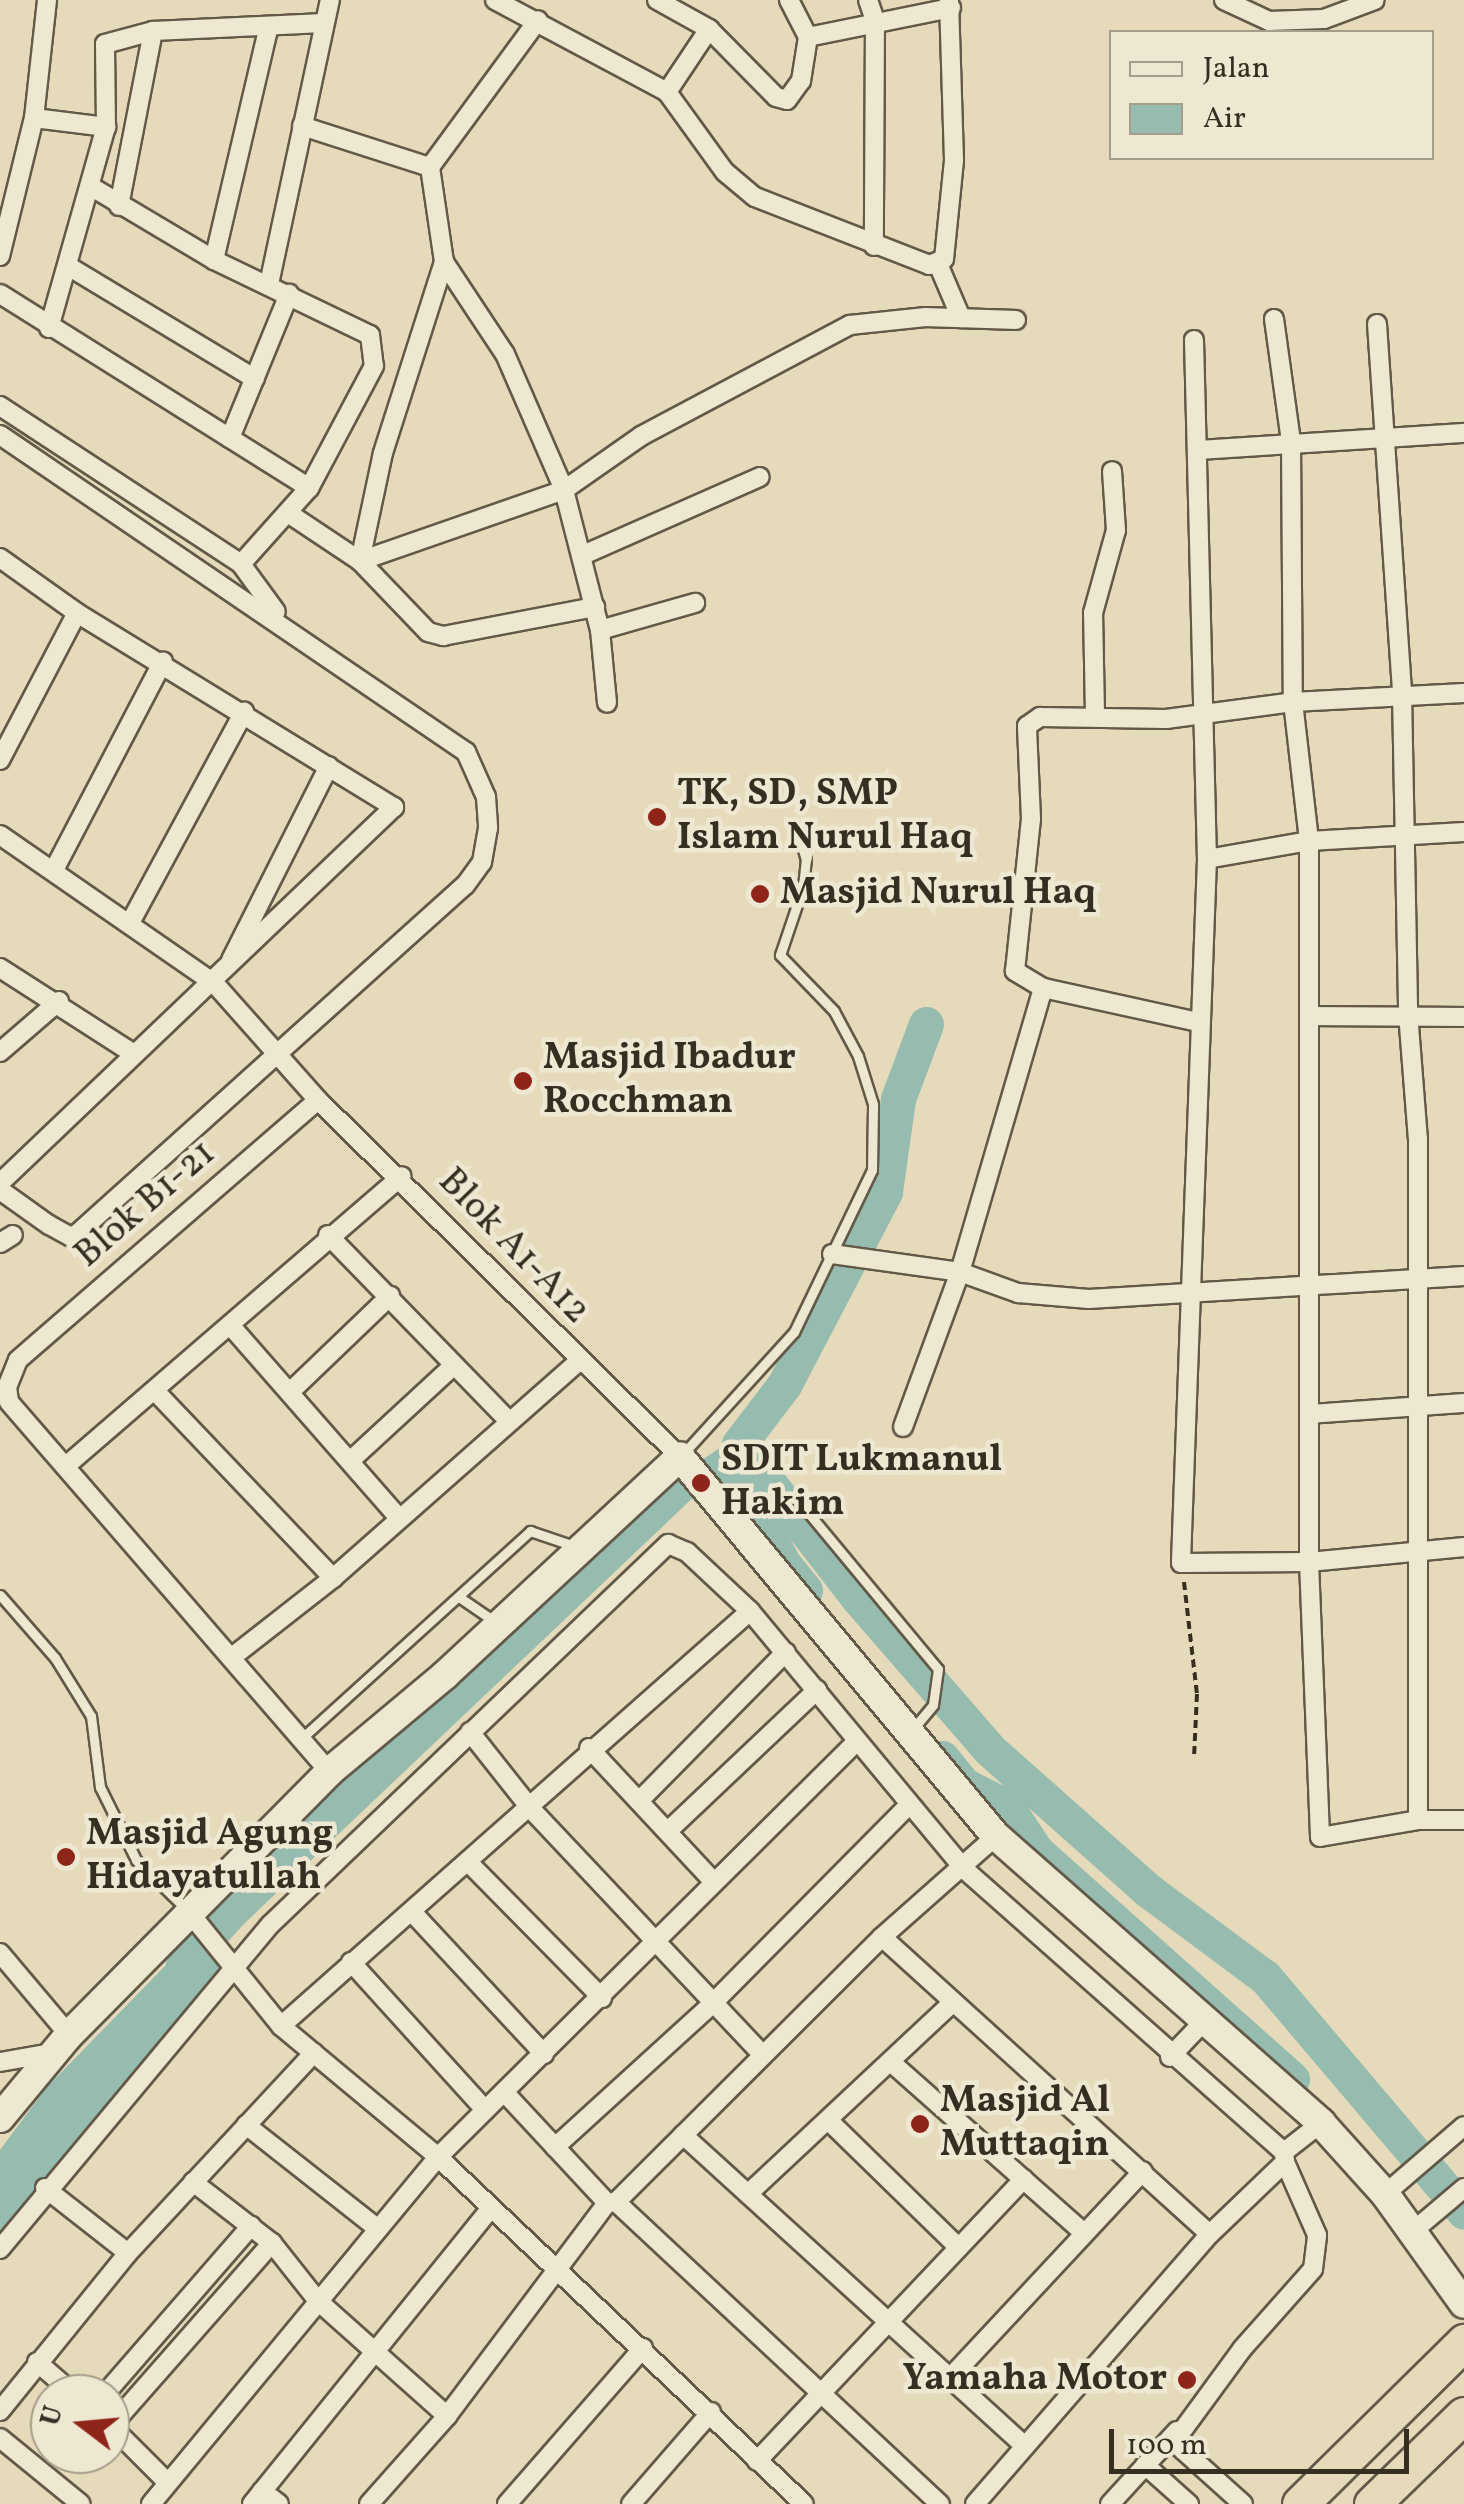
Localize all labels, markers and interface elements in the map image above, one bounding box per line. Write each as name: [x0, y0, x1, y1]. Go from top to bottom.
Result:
legend: [1109, 30, 1434, 160]
text: Jalan: [1203, 48, 1270, 90]
text: Air: [1203, 98, 1246, 140]
place label: TK, SD, SMP Islam Nurul Haq: [677, 772, 973, 862]
marker: TK, SD, SMP Islam Nurul Haq: [646, 806, 668, 828]
place label: Masjid Nurul Haq: [780, 871, 1096, 917]
marker: Masjid Nurul Haq: [749, 883, 771, 905]
place label: Masjid Ibadur Rocchman: [543, 1036, 796, 1126]
marker: Masjid Ibadur Rocchman: [512, 1070, 534, 1092]
street label: Blok B1-21: [66, 1132, 226, 1278]
street label: Blok A1-A12: [427, 1160, 599, 1334]
place label: SDIT Lukmanul Hakim: [721, 1438, 1003, 1528]
marker: SDIT Lukmanul Hakim: [690, 1472, 712, 1494]
place label: Masjid Agung Hidayatullah: [86, 1812, 333, 1902]
marker: Masjid Agung Hidayatullah: [55, 1846, 77, 1868]
place label: Masjid Al Muttaqin: [940, 2079, 1110, 2168]
marker: Masjid Al Muttaqin: [909, 2113, 931, 2135]
place label: Yamaha Motor: [903, 2357, 1167, 2403]
marker: Yamaha Motor: [1176, 2369, 1198, 2391]
north arrow: [30, 2374, 130, 2474]
text: U: [31, 2402, 74, 2431]
scale bar: [1114, 2409, 1414, 2471]
text: 100 m: [1126, 2425, 1207, 2467]

